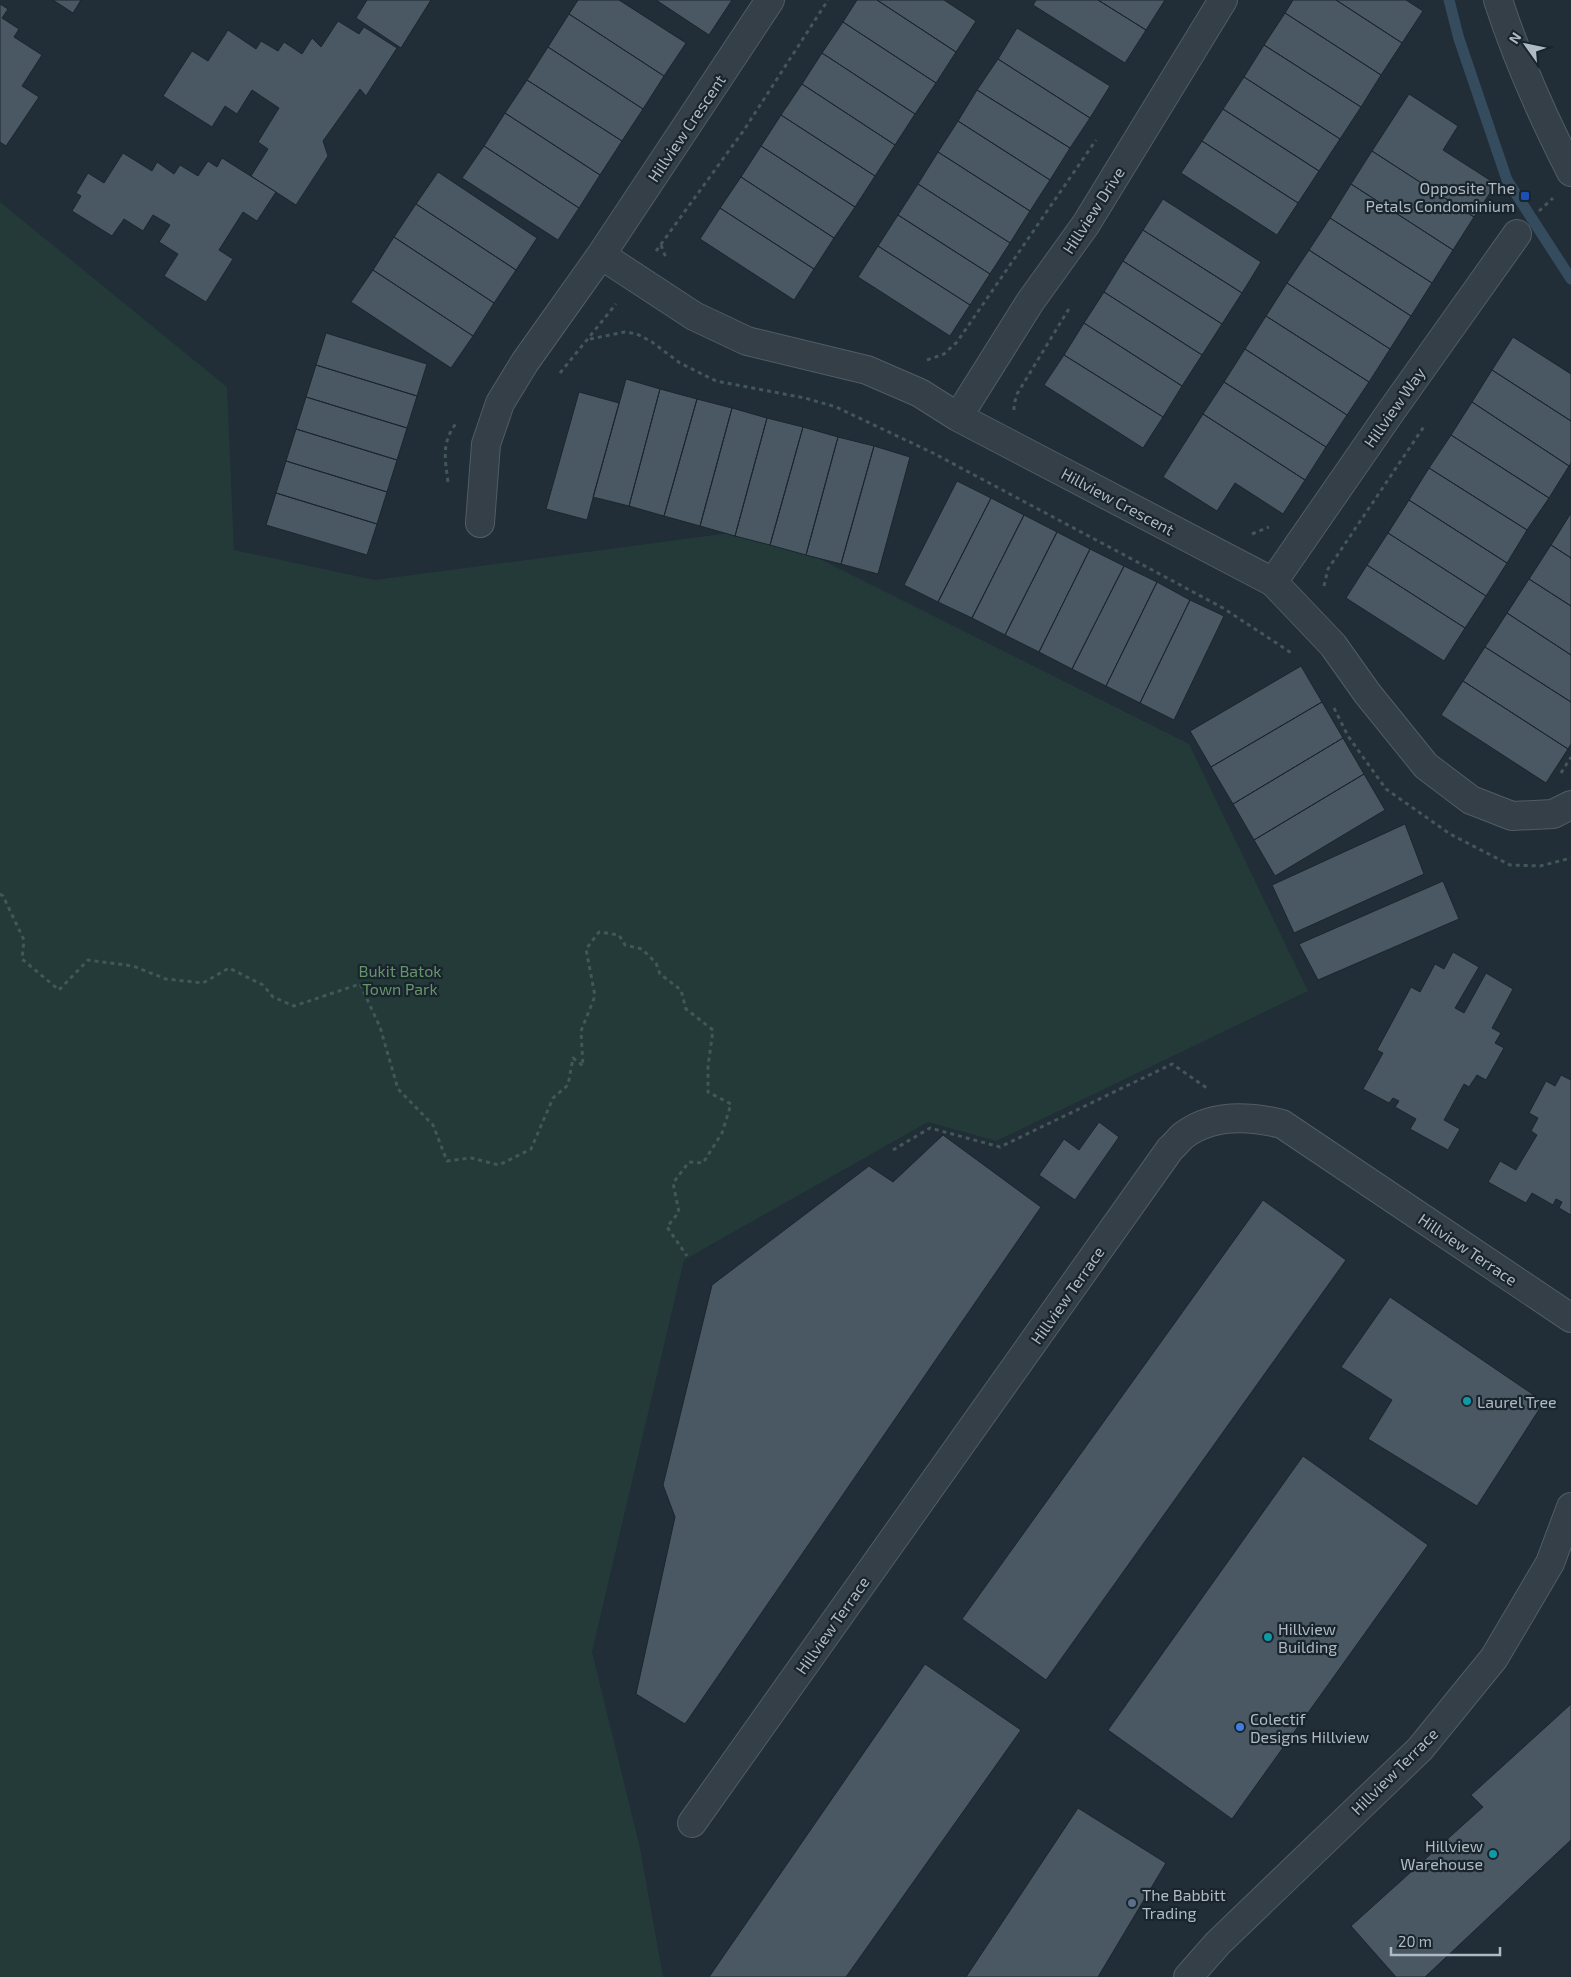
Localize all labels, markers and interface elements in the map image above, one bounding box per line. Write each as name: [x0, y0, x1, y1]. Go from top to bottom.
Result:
north arrow: [1501, 20, 1551, 70]
text: N: [1505, 29, 1525, 47]
street label: Hillview Crescent: [643, 71, 729, 185]
street label: Hillview Drive: [1058, 163, 1128, 257]
place label: Opposite The Petals Condominium: [1366, 178, 1515, 215]
marker: Opposite The Petals Condominium: [1519, 190, 1531, 202]
street label: Hillview Way: [1359, 363, 1429, 451]
street label: Hillview Crescent: [1058, 463, 1178, 539]
park label: Bukit Batok Town Park: [359, 961, 441, 998]
street label: Hillview Terrace: [1415, 1209, 1521, 1289]
street label: Hillview Terrace: [1026, 1242, 1108, 1348]
place label: Laurel Tree: [1477, 1392, 1557, 1411]
marker: Laurel Tree: [1461, 1395, 1473, 1407]
street label: Hillview Terrace: [791, 1572, 873, 1678]
place label: Hillview Building: [1278, 1619, 1337, 1656]
marker: Hillview Building: [1262, 1631, 1274, 1643]
place label: Colectif Designs Hillview: [1250, 1709, 1369, 1746]
marker: Colectif Designs Hillview: [1234, 1721, 1246, 1733]
street label: Hillview Terrace: [1347, 1724, 1441, 1818]
place label: Hillview Warehouse: [1400, 1836, 1483, 1873]
marker: Hillview Warehouse: [1487, 1848, 1499, 1860]
place label: The Babbitt Trading: [1142, 1885, 1226, 1922]
marker: The Babbitt Trading: [1126, 1897, 1138, 1909]
scale bar: [1391, 1924, 1500, 1956]
text: 20 m: [1398, 1932, 1432, 1950]

